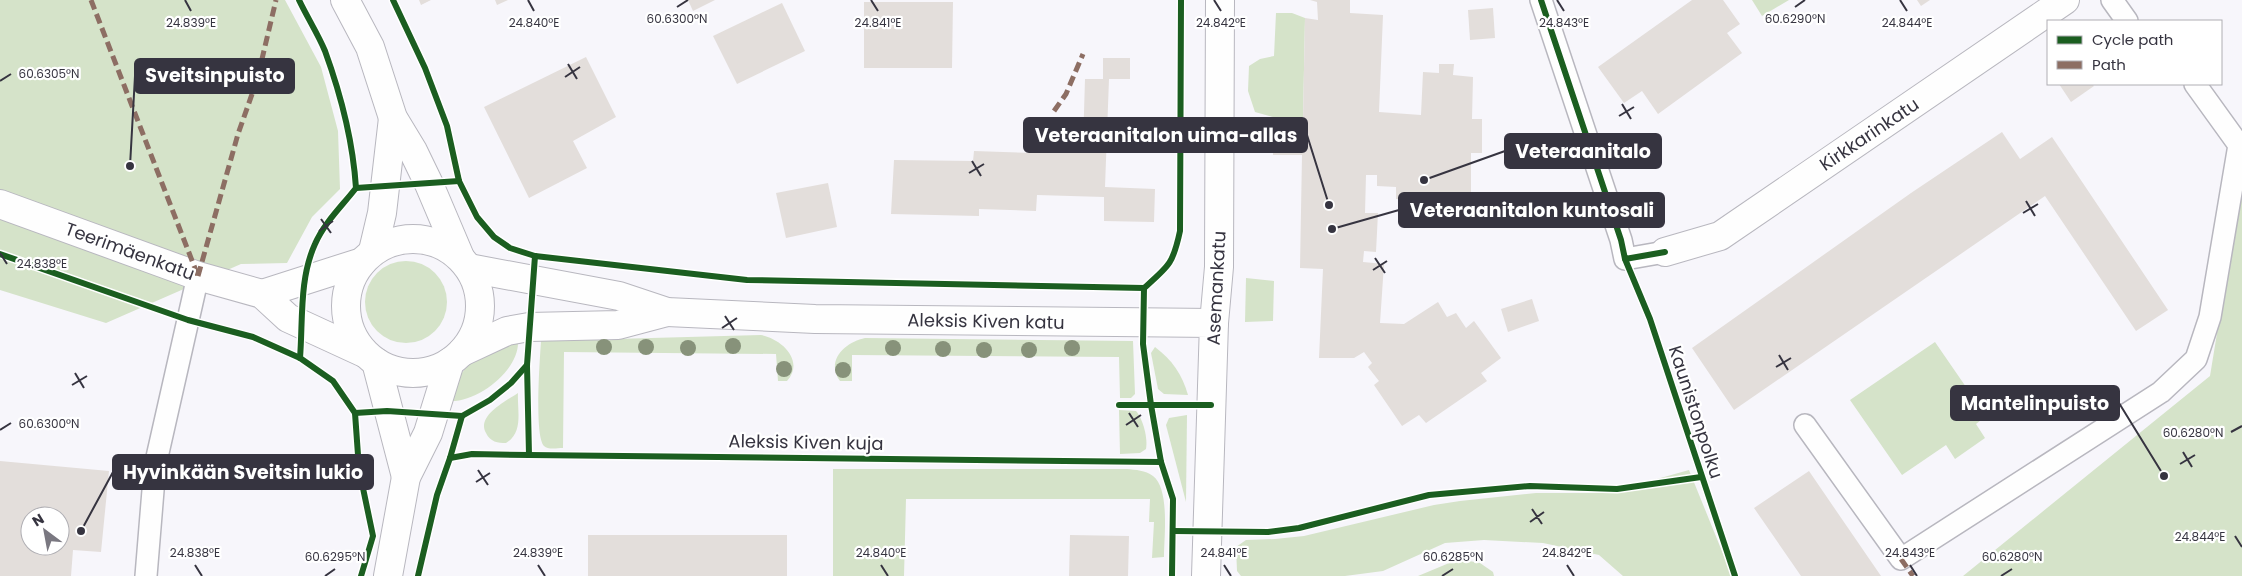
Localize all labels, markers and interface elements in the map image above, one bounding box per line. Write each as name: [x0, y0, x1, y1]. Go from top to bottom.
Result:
text: 60.6300°N: [647, 10, 707, 27]
text: 60.6290°N: [1765, 10, 1825, 27]
text: 24.839°E: [166, 14, 216, 31]
text: 24.840°E: [509, 14, 559, 31]
text: 24.841°E: [854, 14, 902, 31]
text: 24.842°E: [1196, 14, 1246, 31]
text: 24.843°E: [1539, 14, 1589, 31]
text: 24.844°E: [1882, 14, 1932, 31]
legend: [2047, 20, 2222, 85]
text: Cycle path: [2092, 29, 2173, 50]
text: Path: [2092, 54, 2126, 75]
callout: Sveitsinpuisto: [135, 59, 294, 93]
text: Sveitsinpuisto: [145, 62, 285, 89]
text: 60.6305°N: [19, 65, 79, 82]
street label: Kirkkarinkatu: [1814, 92, 1924, 176]
callout: Veteraanitalon uima-allas: [1024, 118, 1307, 152]
text: Veteraanitalon uima-allas: [1035, 122, 1297, 149]
callout: Veteraanitalo: [1505, 134, 1661, 168]
text: Veteraanitalo: [1515, 138, 1651, 165]
callout: Veteraanitalon kuntosali: [1399, 193, 1664, 227]
text: Veteraanitalon kuntosali: [1410, 197, 1654, 224]
street label: Teerimäenkatu: [62, 216, 198, 286]
street label: Asemankatu: [1201, 230, 1231, 346]
text: 24.838°E: [17, 255, 67, 272]
street label: Aleksis Kiven katu: [907, 307, 1065, 335]
street label: Kaunistonpolku: [1663, 342, 1729, 482]
callout: Mantelinpuisto: [1951, 386, 2119, 420]
text: Mantelinpuisto: [1961, 390, 2109, 417]
text: 60.6300°N: [19, 415, 79, 432]
text: 60.6280°N: [2163, 424, 2223, 441]
street label: Aleksis Kiven kuja: [728, 428, 884, 456]
callout: Hyvinkään Sveitsin lukio: [113, 455, 373, 489]
text: Hyvinkään Sveitsin lukio: [123, 459, 363, 486]
north arrow: [20, 506, 70, 556]
text: N: [28, 509, 48, 531]
text: 24.844°E: [2175, 528, 2225, 545]
text: 24.838°E: [170, 544, 220, 561]
text: 24.839°E: [513, 544, 563, 561]
text: 24.840°E: [856, 544, 906, 561]
text: 24.841°E: [1200, 544, 1248, 561]
text: 24.842°E: [1542, 544, 1592, 561]
text: 24.843°E: [1885, 544, 1935, 561]
text: 60.6295°N: [305, 548, 365, 565]
text: 60.6285°N: [1423, 548, 1483, 565]
text: 60.6280°N: [1982, 548, 2042, 565]

